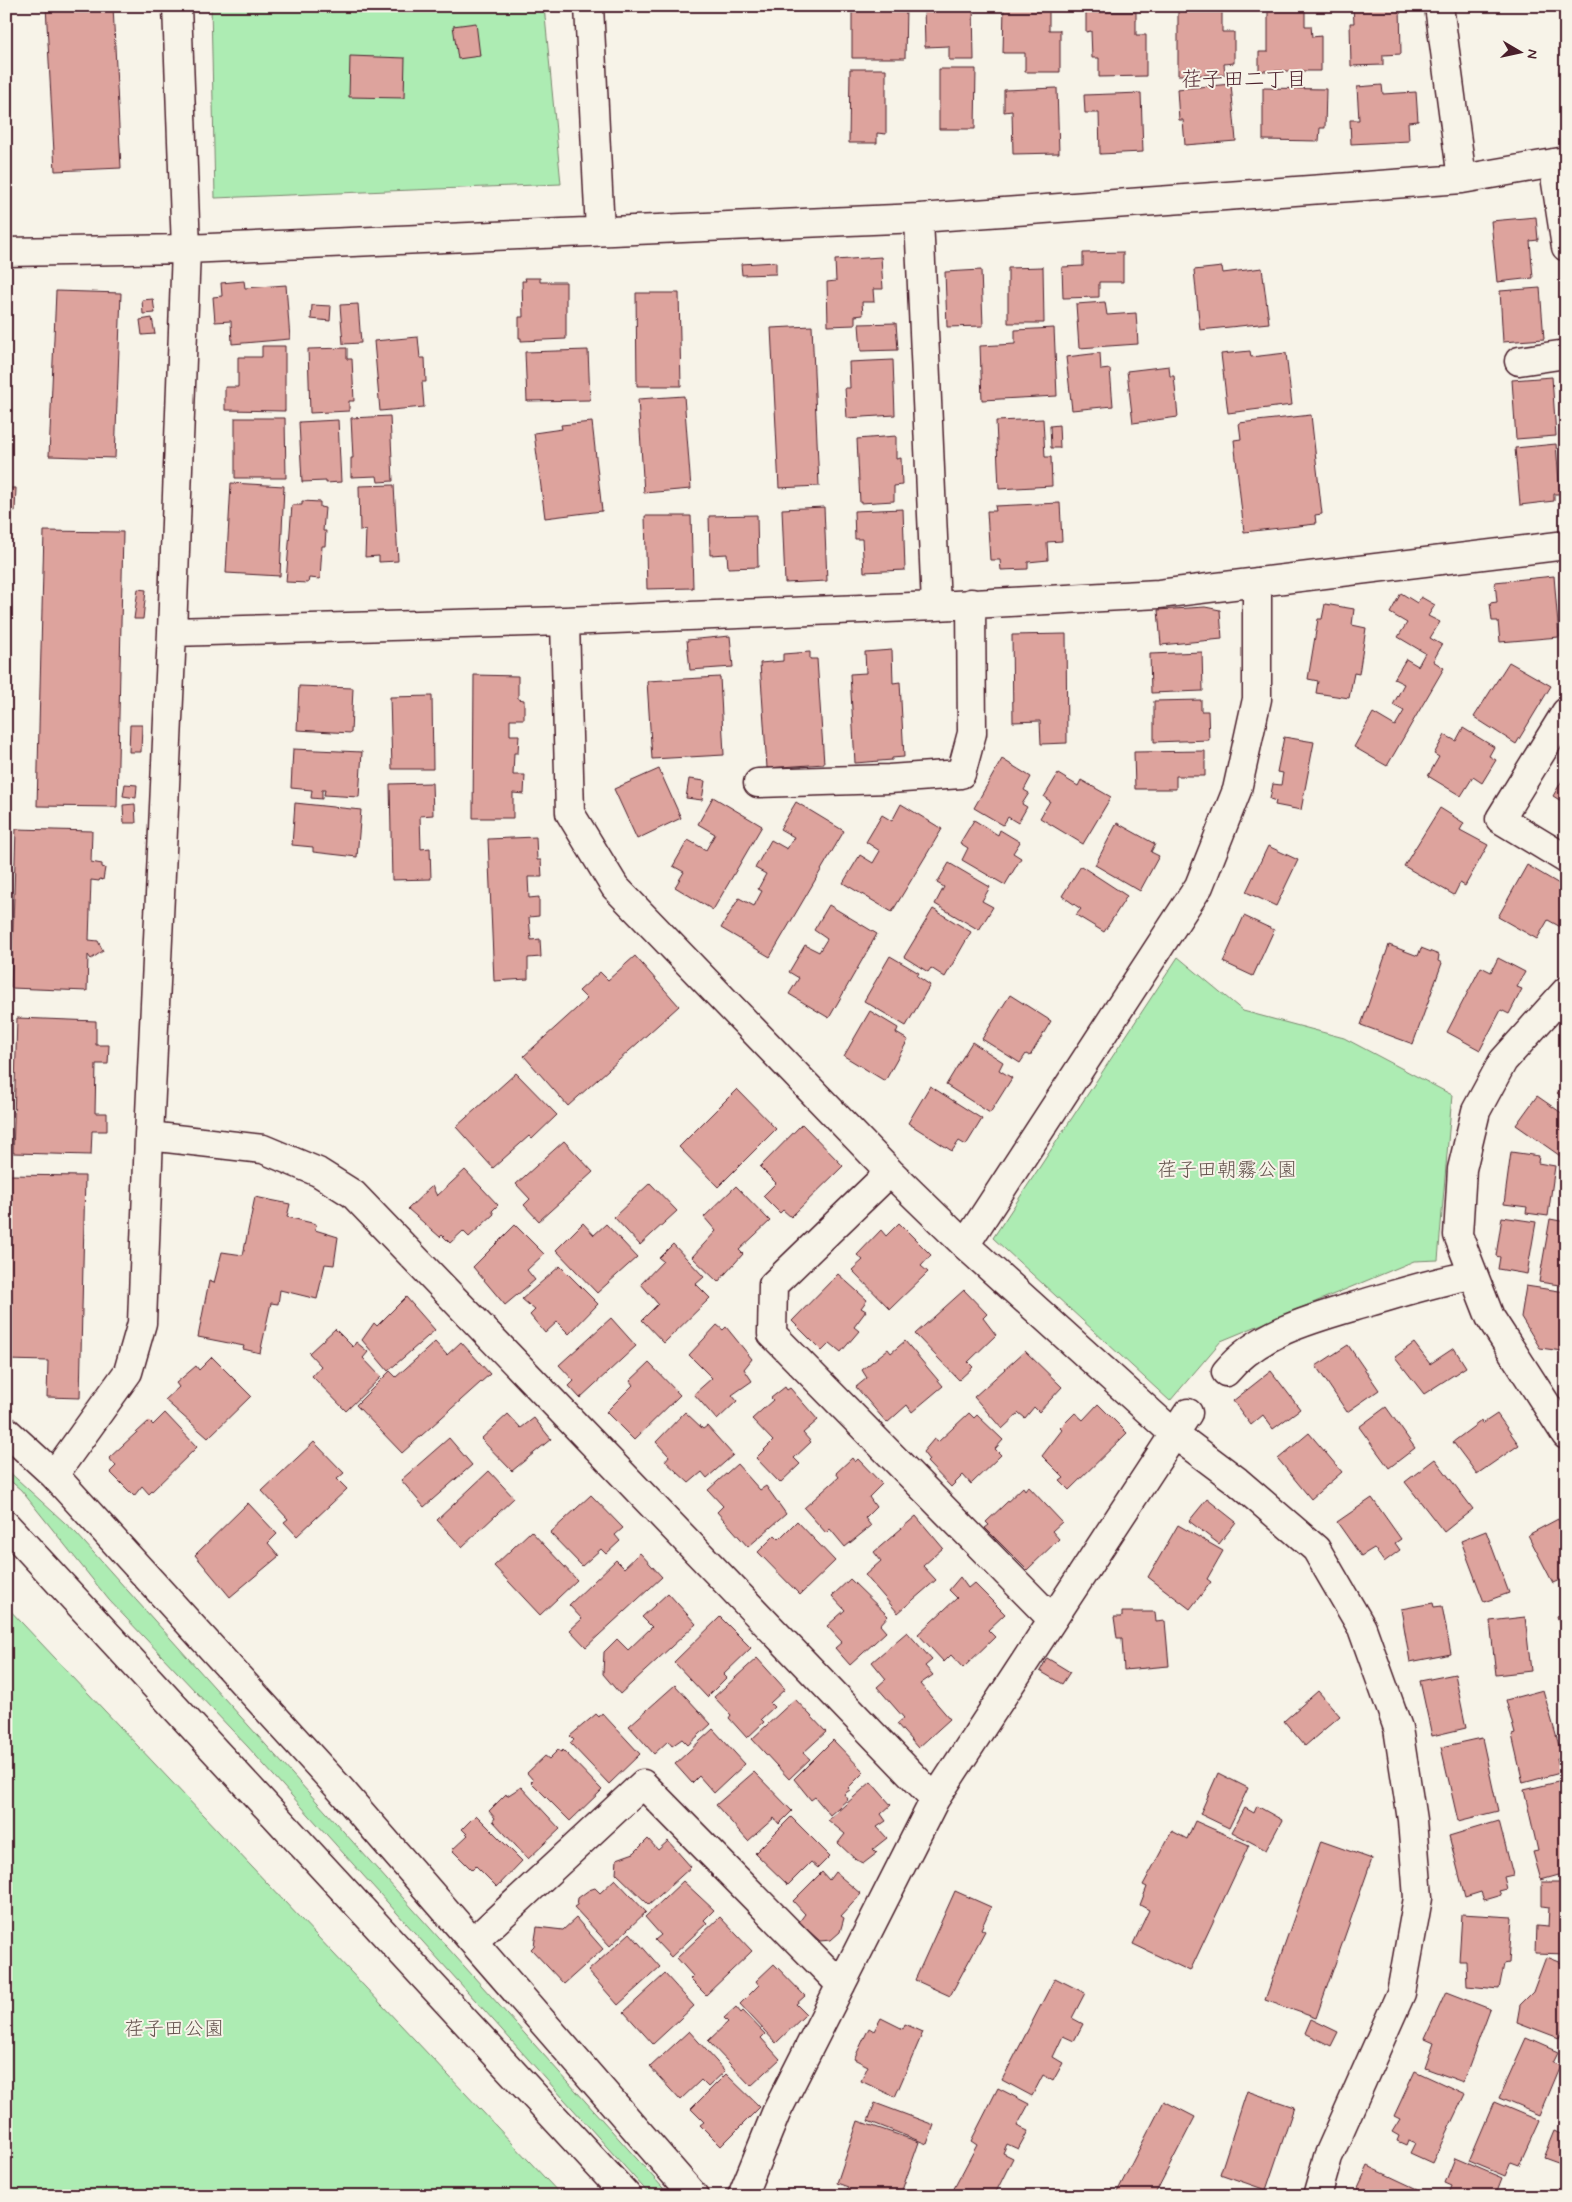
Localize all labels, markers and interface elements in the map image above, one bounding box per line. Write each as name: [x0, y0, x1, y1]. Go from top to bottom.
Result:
north arrow: [1494, 28, 1544, 78]
text: N: [1522, 48, 1541, 60]
district label: 荏子田二丁目: [1181, 66, 1307, 94]
park label: 荏子田朝霧公園: [1157, 1157, 1297, 1184]
park label: 荏子田公園: [124, 2016, 224, 2043]

